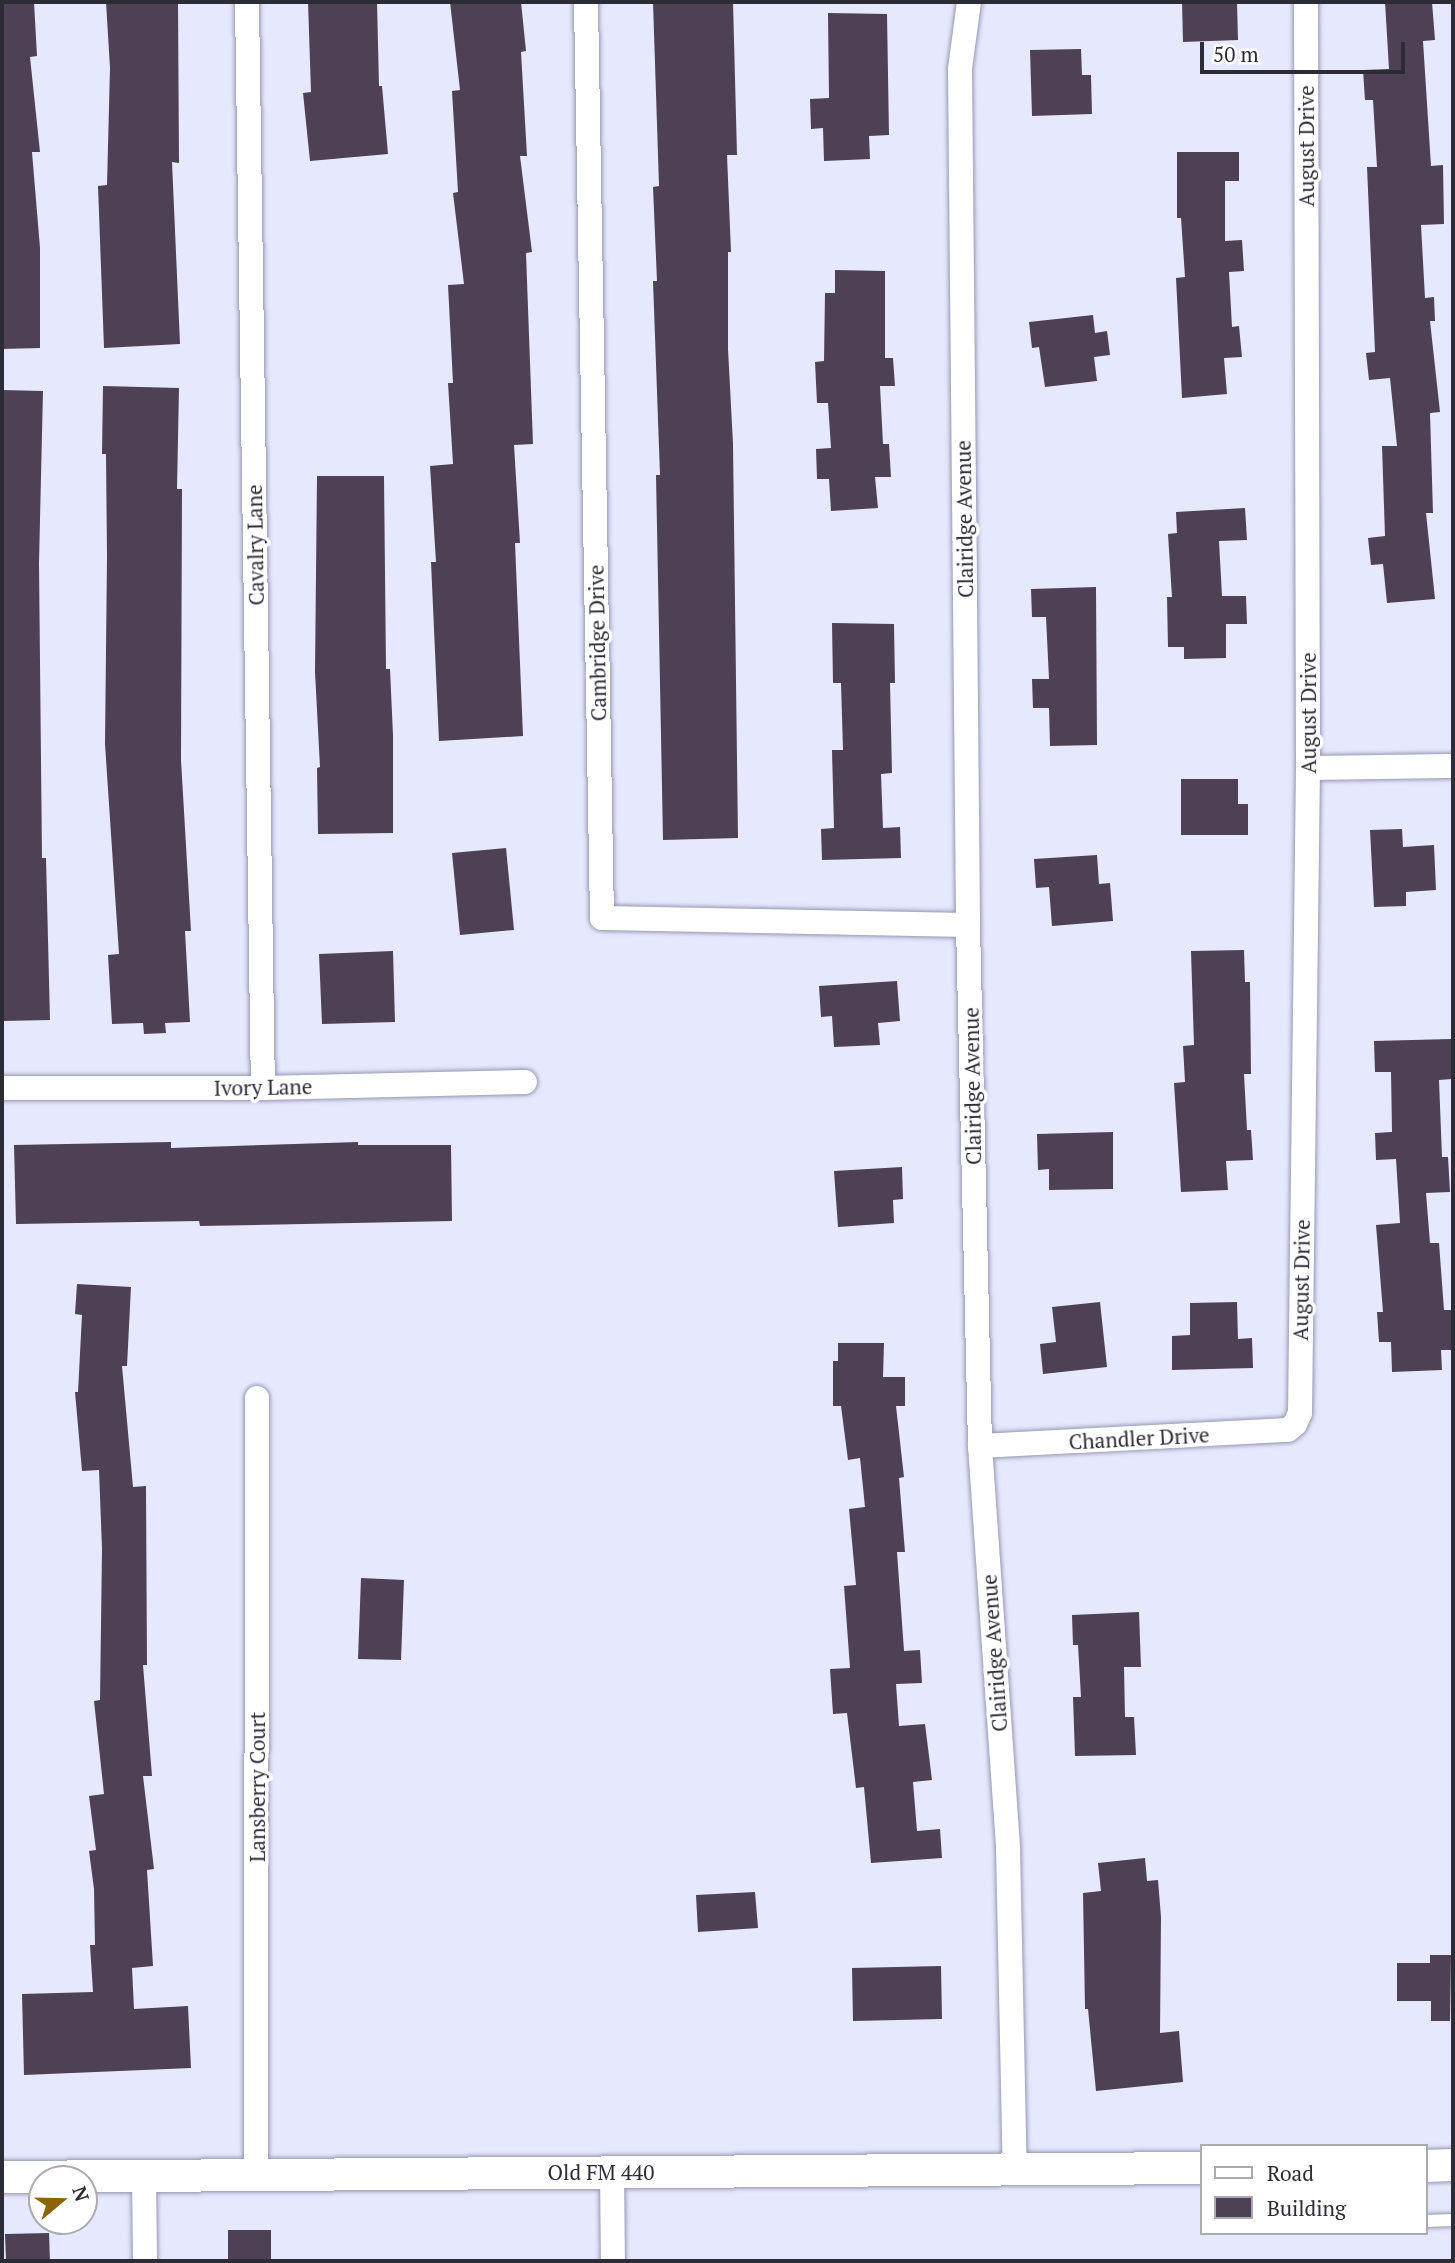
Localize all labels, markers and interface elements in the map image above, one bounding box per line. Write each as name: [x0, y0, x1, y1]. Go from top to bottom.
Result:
scale bar: [1203, 28, 1408, 72]
text: 50 m: [1213, 40, 1259, 68]
street label: August Drive: [1293, 85, 1319, 207]
street label: Clairidge Avenue: [950, 440, 978, 598]
street label: Cavalry Lane: [241, 484, 269, 606]
street label: Cambridge Drive: [583, 565, 611, 721]
street label: August Drive: [1295, 652, 1321, 774]
street label: Clairidge Avenue: [958, 1007, 986, 1165]
street label: Ivory Lane: [214, 1074, 312, 1100]
street label: August Drive: [1287, 1219, 1315, 1341]
street label: Chandler Drive: [1068, 1422, 1210, 1454]
street label: Clairidge Avenue: [976, 1573, 1012, 1733]
street label: Lansberry Court: [244, 1712, 270, 1862]
legend: [1200, 2144, 1427, 2235]
street label: Old FM 440: [548, 2159, 654, 2185]
text: Road: [1267, 2159, 1314, 2187]
north arrow: [28, 2165, 98, 2235]
text: N: [67, 2183, 96, 2205]
text: Building: [1267, 2194, 1346, 2222]

